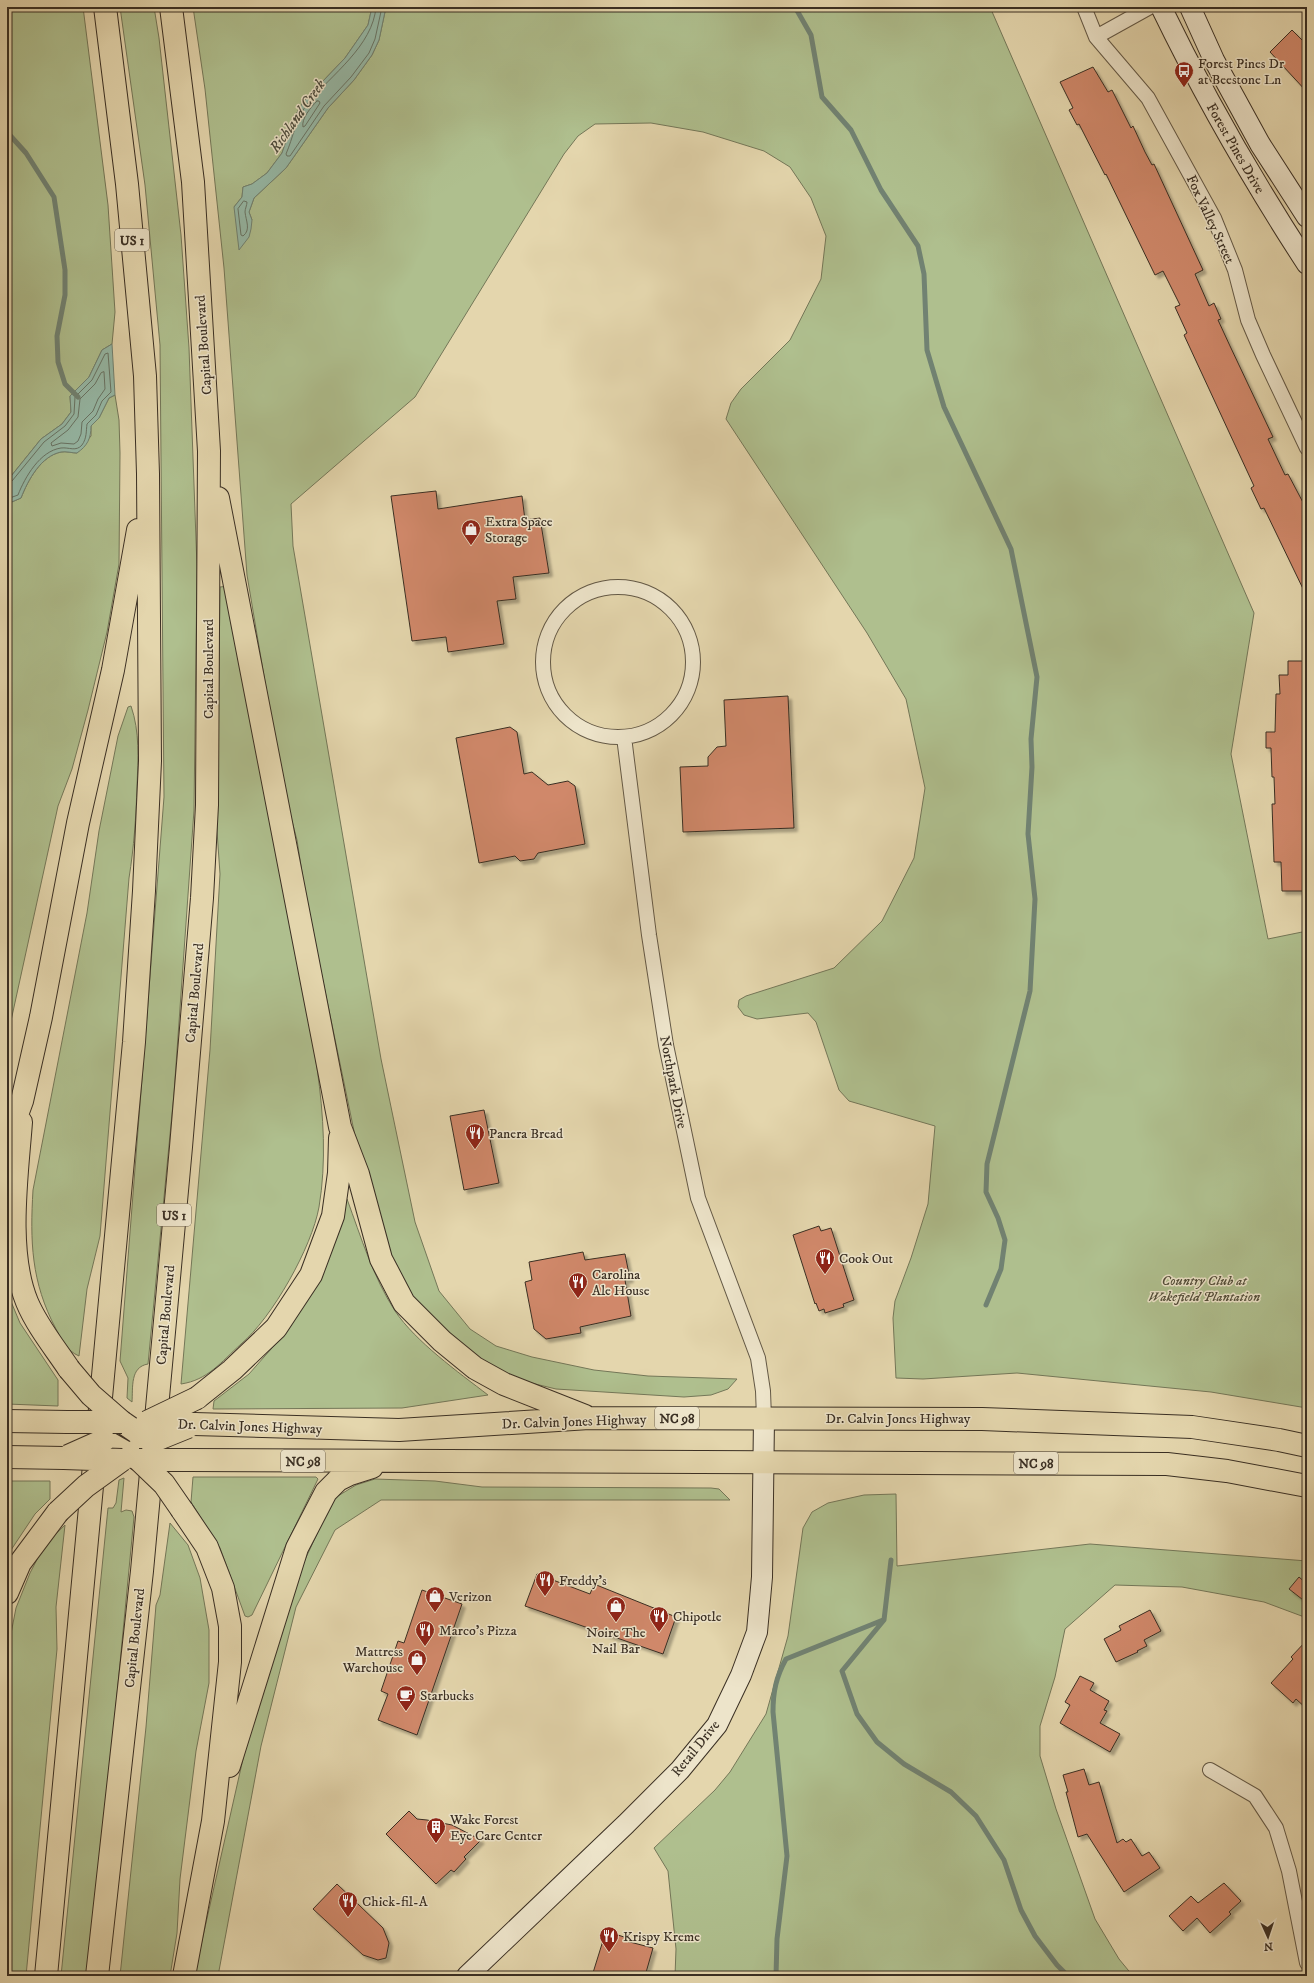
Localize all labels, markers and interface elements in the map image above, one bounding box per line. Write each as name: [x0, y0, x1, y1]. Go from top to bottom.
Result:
place label: Forest Pines Dr at Beestone Ln: [1198, 55, 1285, 89]
bus stop icon: Forest Pines Dr at Beestone Ln: [1173, 60, 1195, 88]
water label: Richland Creek: [265, 75, 330, 157]
street label: Forest Pines Drive: [1202, 100, 1268, 197]
street label: Fox Valley Street: [1182, 172, 1239, 267]
road number: US 1: [115, 229, 149, 251]
street label: Capital Boulevard: [192, 294, 216, 395]
place label: Extra Space Storage: [485, 513, 553, 547]
shop icon: Extra Space Storage: [460, 518, 482, 546]
street label: Capital Boulevard: [200, 619, 218, 719]
street label: Capital Boulevard: [182, 942, 208, 1044]
street label: Northpark Drive: [655, 1034, 691, 1130]
restaurant icon: Panera Bread: [464, 1122, 486, 1150]
place label: Panera Bread: [489, 1125, 563, 1143]
road number: US 1: [157, 1204, 191, 1226]
restaurant icon: Cook Out: [814, 1247, 836, 1275]
place label: Cook Out: [839, 1250, 893, 1268]
street label: Capital Boulevard: [153, 1264, 179, 1366]
place label: Carolina Ale House: [592, 1266, 650, 1300]
restaurant icon: Carolina Ale House: [567, 1271, 589, 1299]
park label: Country Club at Wakefield Plantation: [1148, 1272, 1260, 1306]
road number: NC 98: [655, 1407, 699, 1429]
street label: Dr. Calvin Jones Highway: [501, 1410, 647, 1434]
street label: Dr. Calvin Jones Highway: [826, 1410, 971, 1428]
street label: Dr. Calvin Jones Highway: [177, 1415, 323, 1439]
road number: NC 98: [281, 1450, 325, 1472]
road number: NC 98: [1014, 1452, 1058, 1474]
restaurant icon: Freddy's: [534, 1569, 556, 1597]
place label: Freddy's: [559, 1572, 607, 1590]
shop icon: Verizon: [424, 1585, 446, 1613]
street label: Capital Boulevard: [121, 1587, 149, 1689]
place label: Verizon: [448, 1588, 493, 1606]
shop icon: Noire The Nail Bar: [605, 1595, 627, 1623]
restaurant icon: Chipotle: [648, 1605, 670, 1633]
place label: Chipotle: [673, 1608, 722, 1626]
restaurant icon: Marco's Pizza: [414, 1619, 436, 1647]
place label: Marco's Pizza: [439, 1622, 517, 1640]
place label: Noire The Nail Bar: [586, 1624, 646, 1658]
place label: Mattress Warehouse: [342, 1643, 403, 1677]
shop icon: Mattress Warehouse: [406, 1648, 428, 1676]
cafe icon: Starbucks: [395, 1684, 417, 1712]
place label: Starbucks: [420, 1687, 474, 1705]
street label: Retail Drive: [668, 1717, 724, 1781]
place label: Wake Forest Eye Care Center: [449, 1811, 543, 1845]
building icon: Wake Forest Eye Care Center: [425, 1816, 447, 1844]
restaurant icon: Chick-fil-A: [337, 1890, 359, 1918]
place label: Chick-fil-A: [362, 1893, 429, 1911]
north arrow: [1248, 1917, 1288, 1957]
restaurant icon: Krispy Kreme: [598, 1925, 620, 1953]
place label: Krispy Kreme: [623, 1928, 700, 1946]
text: N: [1264, 1939, 1273, 1953]

